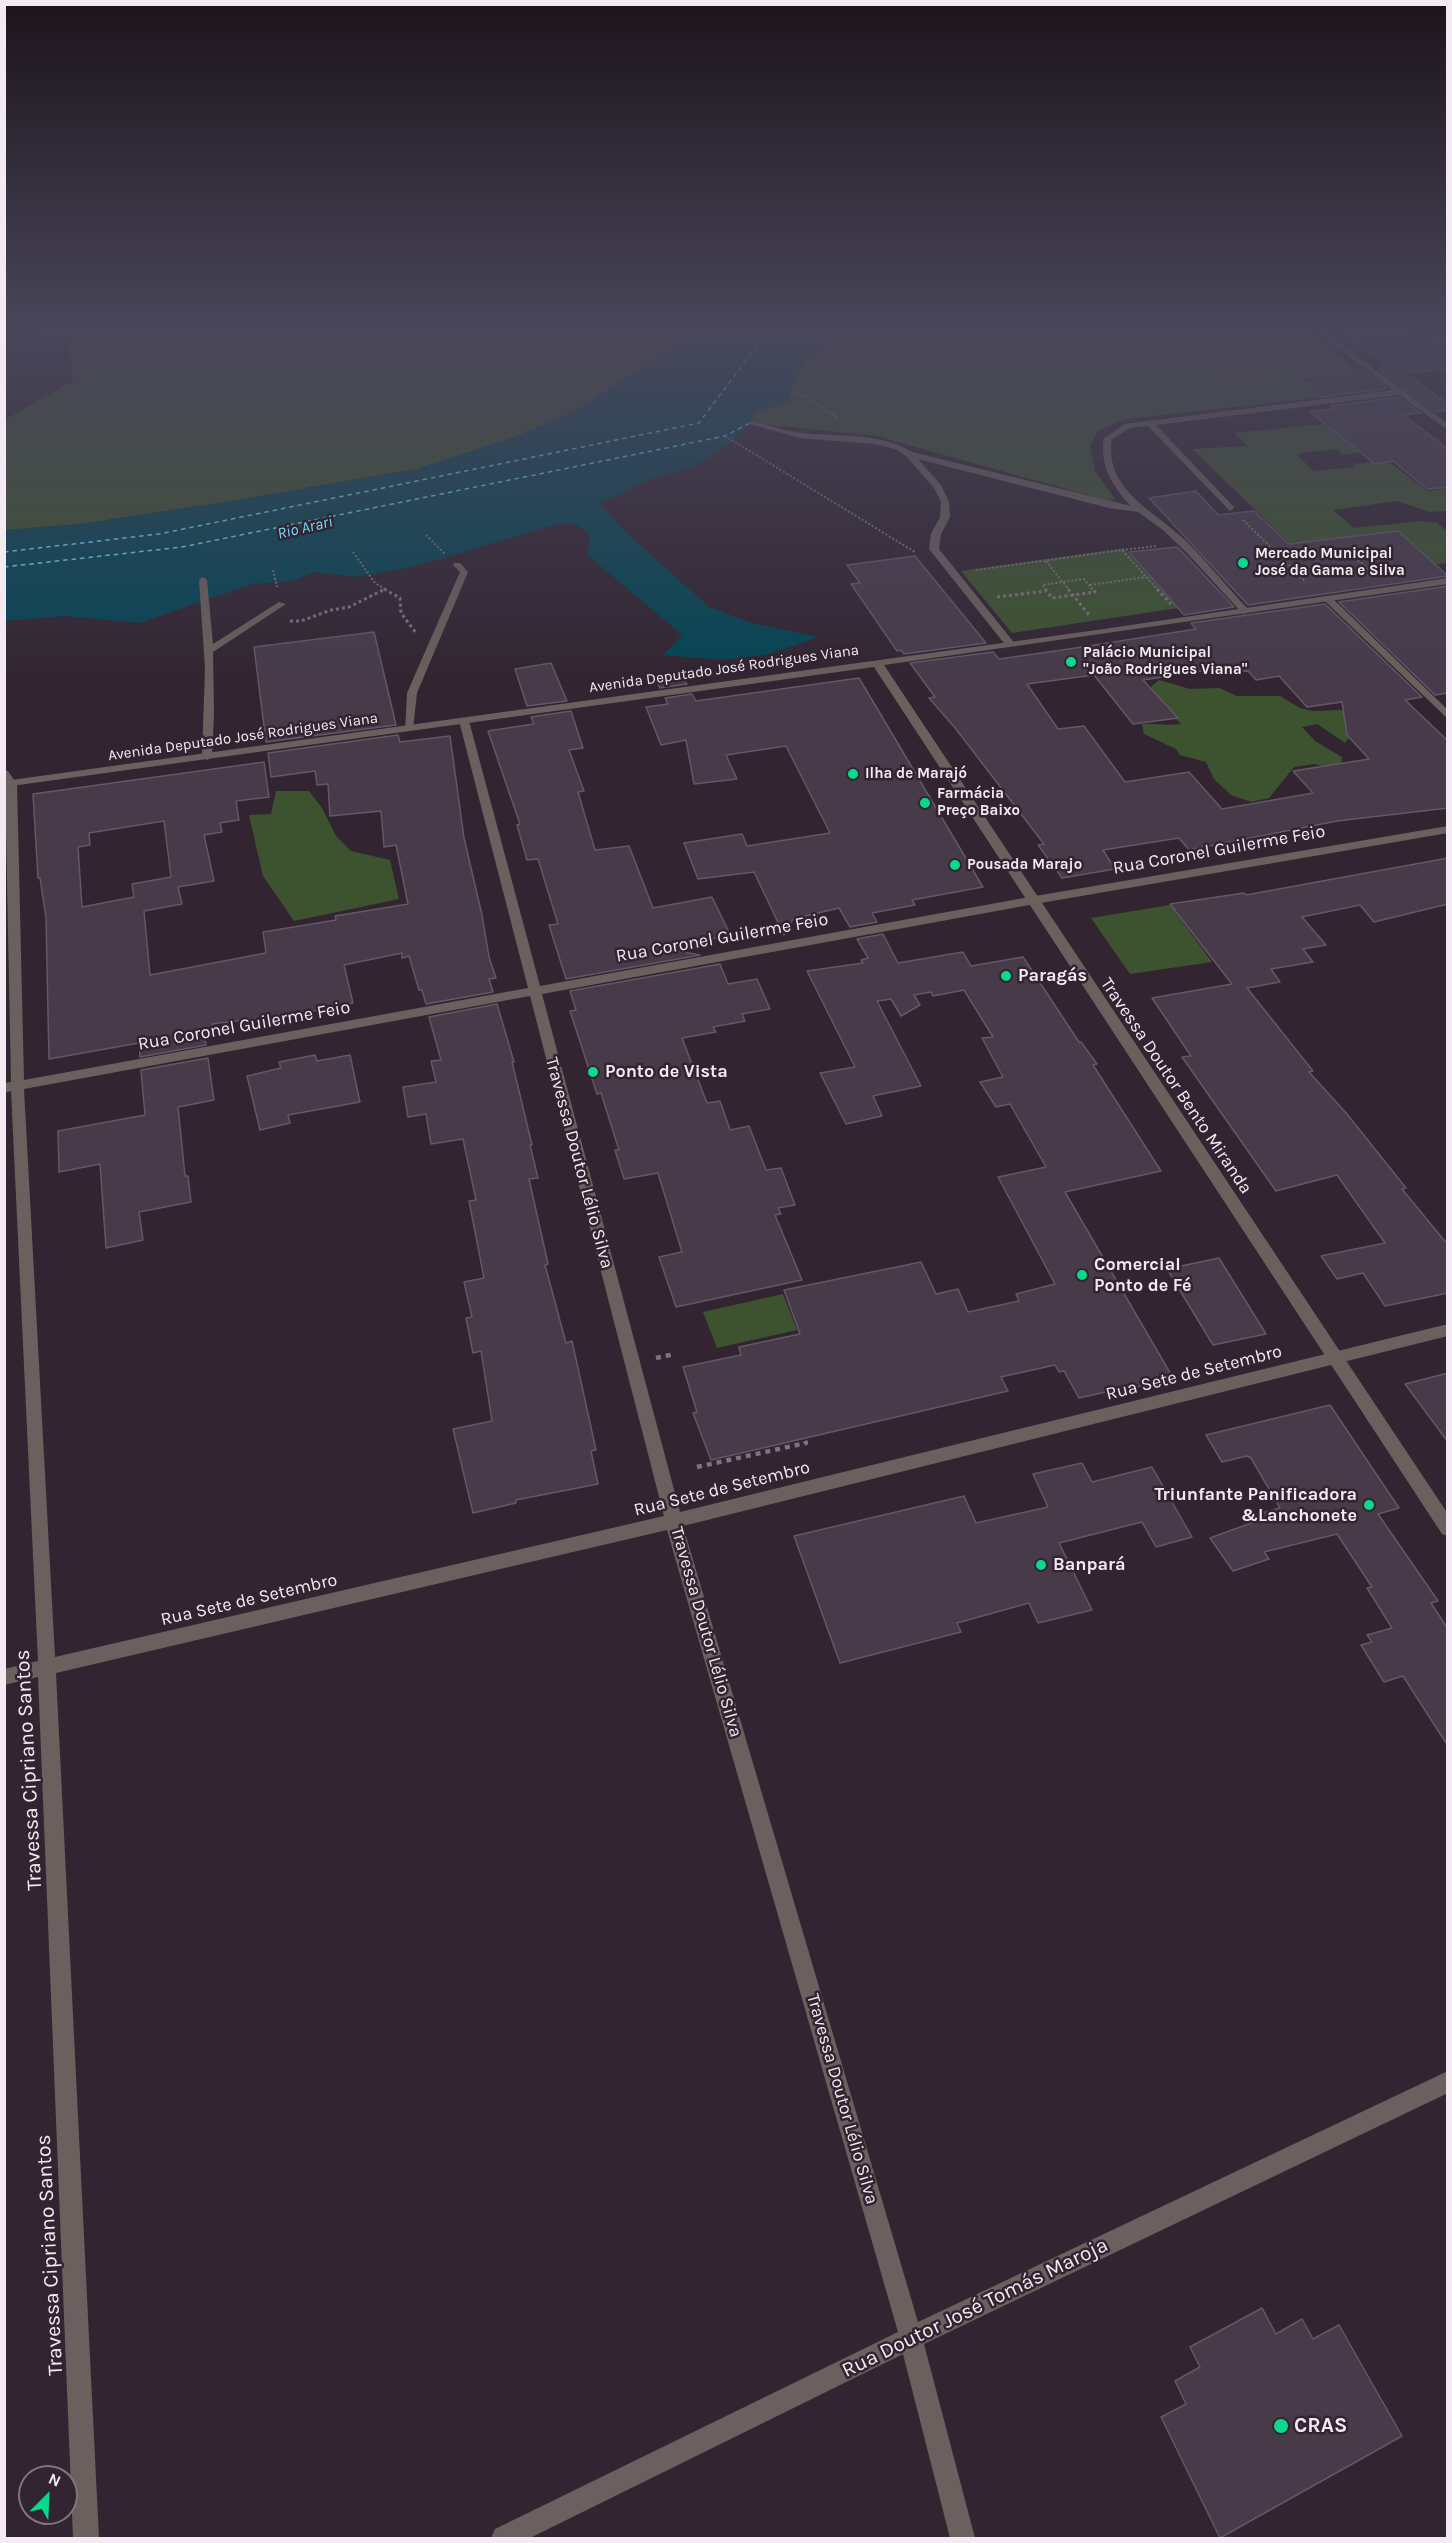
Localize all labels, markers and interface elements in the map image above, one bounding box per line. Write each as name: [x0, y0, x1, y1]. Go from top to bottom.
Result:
water label: Rio Arari: [276, 512, 334, 544]
place label: Mercado Municipal José da Gama e Silva: [1255, 545, 1405, 580]
marker: Mercado Municipal José da Gama e Silva: [1236, 556, 1250, 570]
street label: Avenida Deputado José Rodrigues Viana: [588, 641, 860, 697]
place label: Palácio Municipal "João Rodrigues Viana": [1083, 644, 1247, 679]
marker: Palácio Municipal "João Rodrigues Viana": [1064, 655, 1078, 669]
street label: Avenida Deputado José Rodrigues Viana: [107, 709, 379, 765]
place label: Ilha de Marajó: [865, 765, 967, 783]
marker: Ilha de Marajó: [846, 767, 860, 781]
place label: Farmácia Preço Baixo: [937, 785, 1020, 820]
marker: Farmácia Preço Baixo: [918, 796, 932, 810]
street label: Rua Coronel Guilerme Feio: [1111, 821, 1327, 879]
place label: Pousada Marajo: [967, 856, 1082, 874]
marker: Pousada Marajo: [948, 858, 962, 872]
street label: Rua Coronel Guilerme Feio: [614, 909, 830, 967]
place label: Paragás: [1018, 965, 1087, 987]
marker: Paragás: [999, 969, 1013, 983]
street label: Travessa Doutor Bento Miranda: [1095, 974, 1257, 1198]
street label: Rua Coronel Guilerme Feio: [136, 997, 352, 1055]
street label: Travessa Doutor Lélio Silva: [540, 1055, 618, 1271]
place label: Ponto de Vista: [605, 1061, 728, 1083]
marker: Ponto de Vista: [586, 1065, 600, 1079]
place label: Comercial Ponto de Fé: [1094, 1254, 1192, 1296]
marker: Comercial Ponto de Fé: [1075, 1268, 1089, 1282]
street label: Rua Sete de Setembro: [1104, 1341, 1284, 1405]
street label: Rua Sete de Setembro: [632, 1457, 812, 1521]
place label: Triunfante Panificadora &Lanchonete: [1154, 1484, 1357, 1526]
marker: Triunfante Panificadora &Lanchonete: [1362, 1498, 1376, 1512]
street label: Travessa Doutor Lélio Silva: [666, 1524, 746, 1740]
place label: Banpará: [1053, 1554, 1126, 1576]
marker: Banpará: [1034, 1558, 1048, 1572]
street label: Rua Sete de Setembro: [159, 1569, 339, 1631]
street label: Travessa Cipriano Santos: [10, 1649, 48, 1891]
street label: Travessa Doutor Lélio Silva: [802, 1991, 882, 2207]
street label: Travessa Cipriano Santos: [31, 2134, 69, 2376]
street label: Rua Doutor José Tomás Maroja: [838, 2232, 1112, 2384]
place label: CRAS: [1294, 2413, 1347, 2439]
marker: CRAS: [1272, 2417, 1290, 2435]
north arrow: [18, 2465, 78, 2525]
text: N: [46, 2469, 64, 2491]

